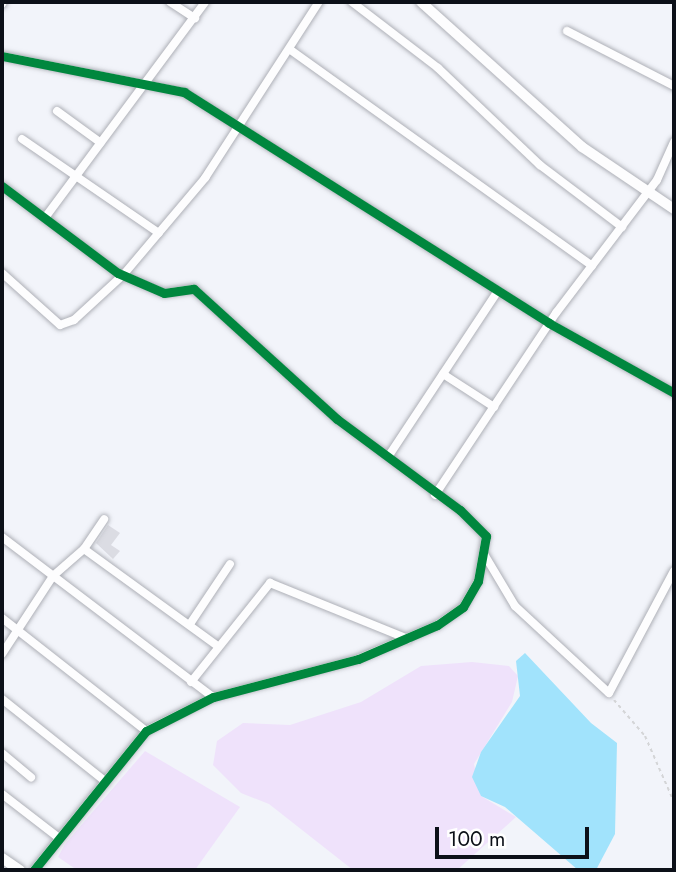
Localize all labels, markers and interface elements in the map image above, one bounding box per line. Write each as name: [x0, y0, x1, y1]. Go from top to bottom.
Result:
scale bar: [438, 812, 592, 856]
text: 100 m: [448, 824, 505, 854]

